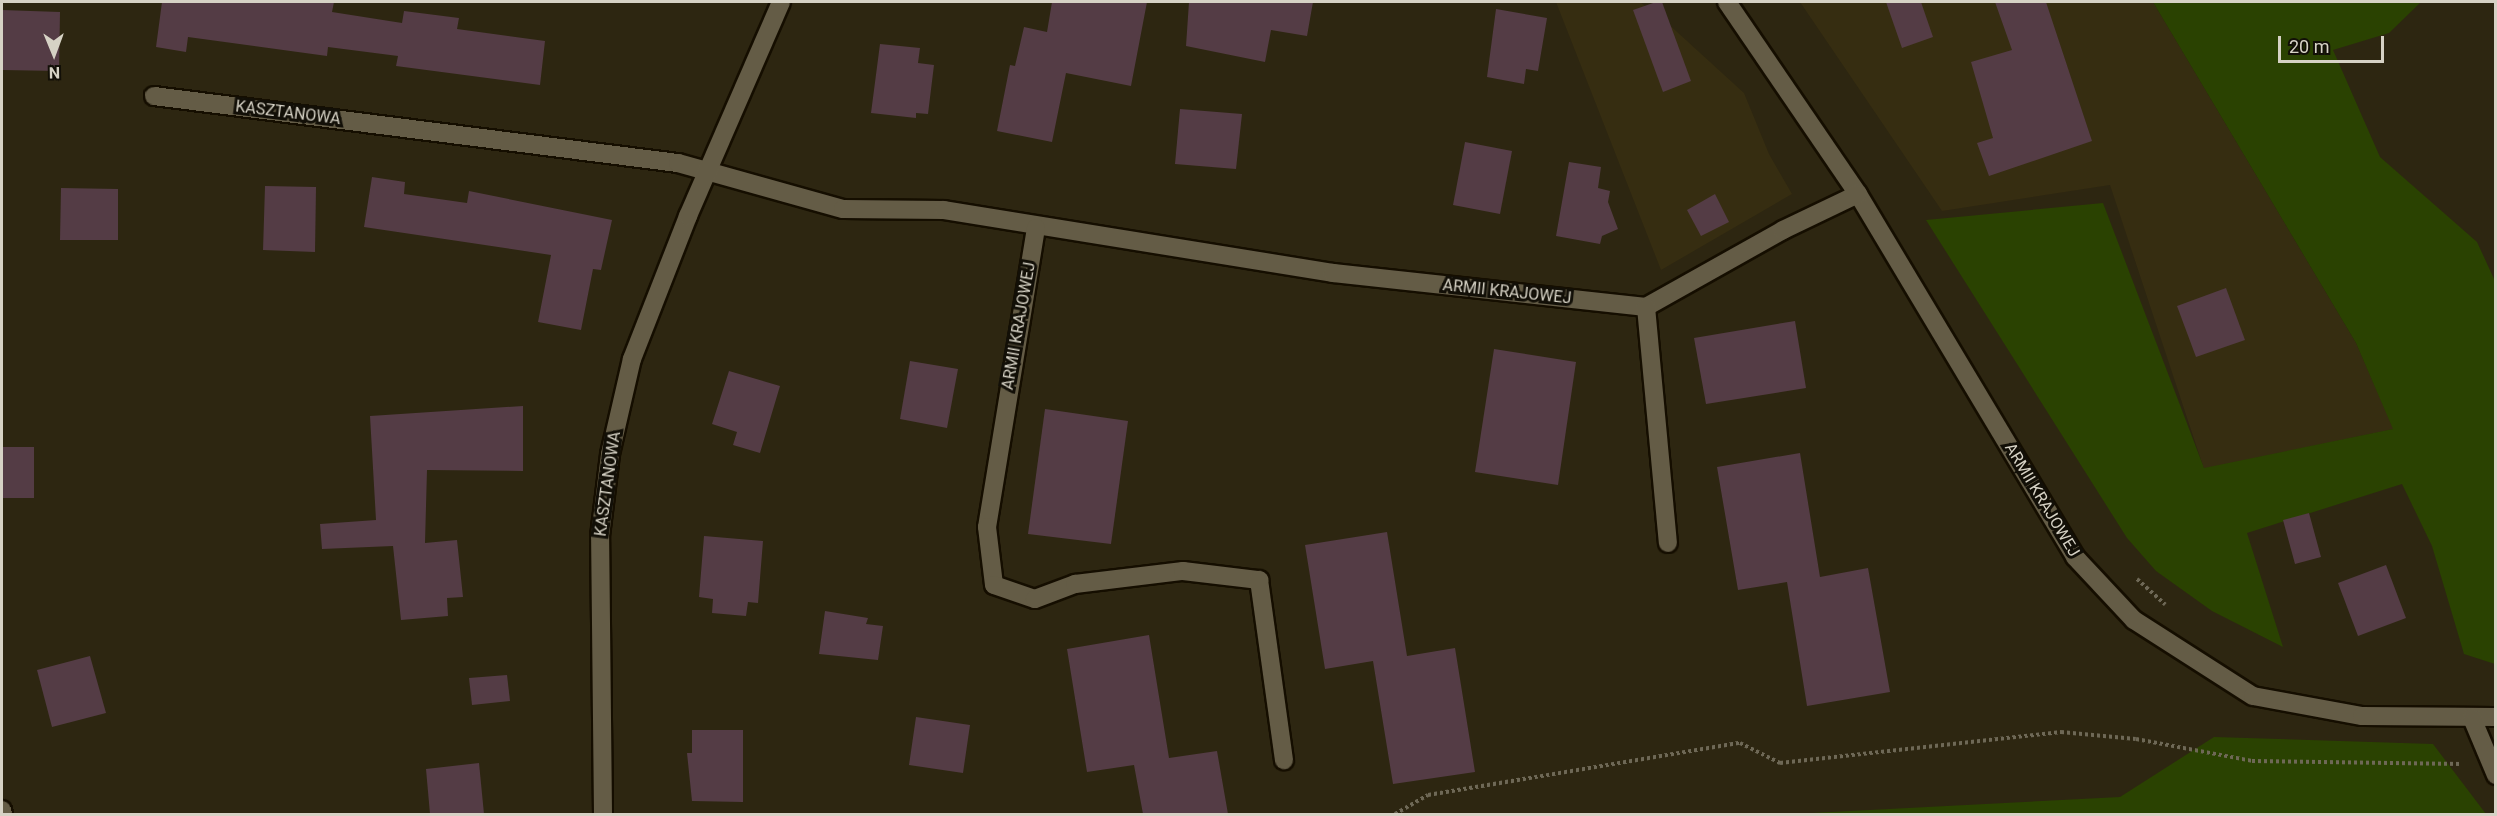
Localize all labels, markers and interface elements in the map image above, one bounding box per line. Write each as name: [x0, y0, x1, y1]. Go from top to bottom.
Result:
north arrow: [24, 24, 84, 84]
scale bar: [2281, 24, 2388, 62]
text: 20 m: [2289, 36, 2329, 57]
text: N: [49, 63, 60, 82]
street label: KASZTANOWA: [234, 97, 342, 129]
street label: ARMII KRAJOWEJ: [998, 261, 1040, 391]
street label: ARMII KRAJOWEJ: [1442, 276, 1572, 308]
street label: KASZTANOWA: [591, 430, 625, 538]
street label: ARMII KRAJOWEJ: [2000, 440, 2084, 560]

